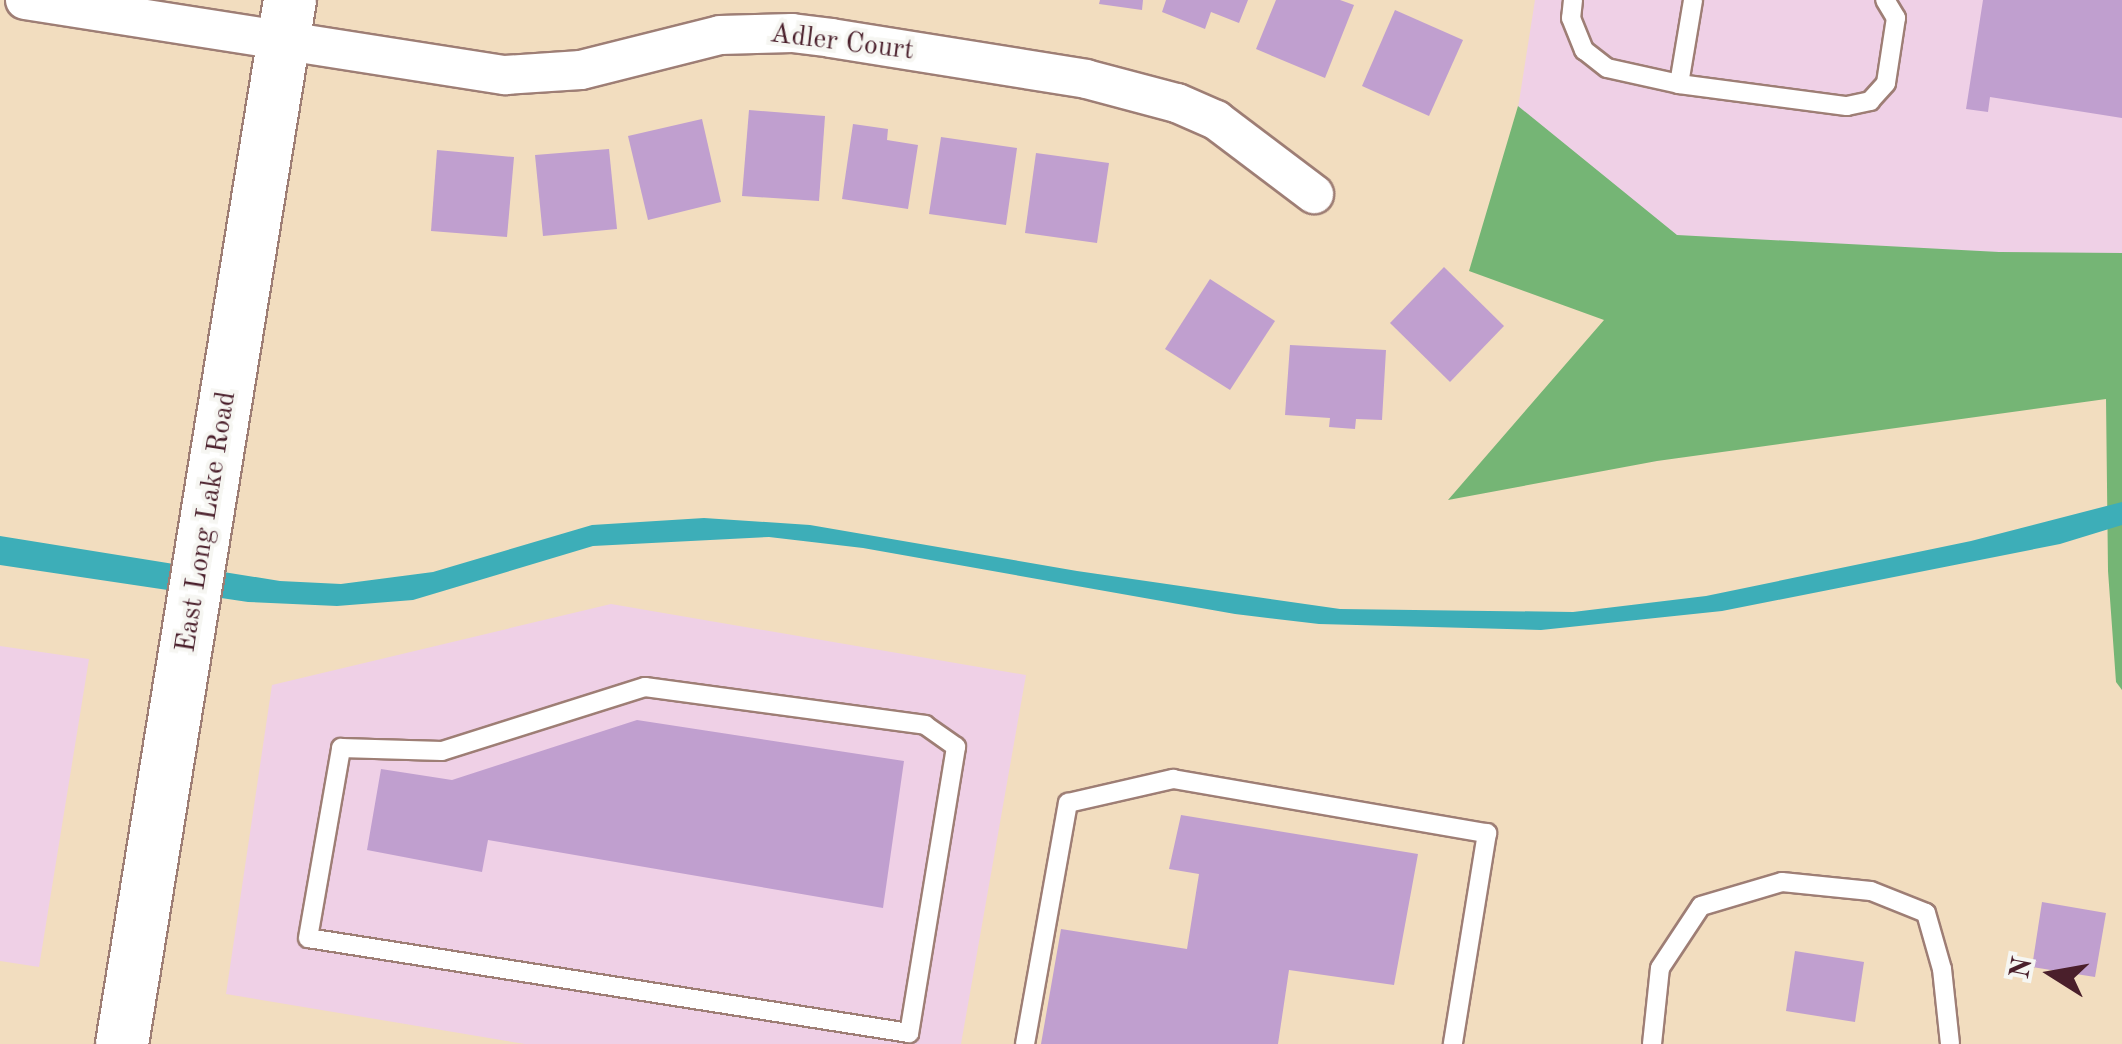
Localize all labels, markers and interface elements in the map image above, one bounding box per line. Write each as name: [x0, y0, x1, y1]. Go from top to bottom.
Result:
street label: Adler Court: [768, 18, 916, 68]
street label: East Long Lake Road: [170, 389, 244, 655]
north arrow: [2002, 924, 2102, 1024]
text: N: [2007, 955, 2038, 981]

